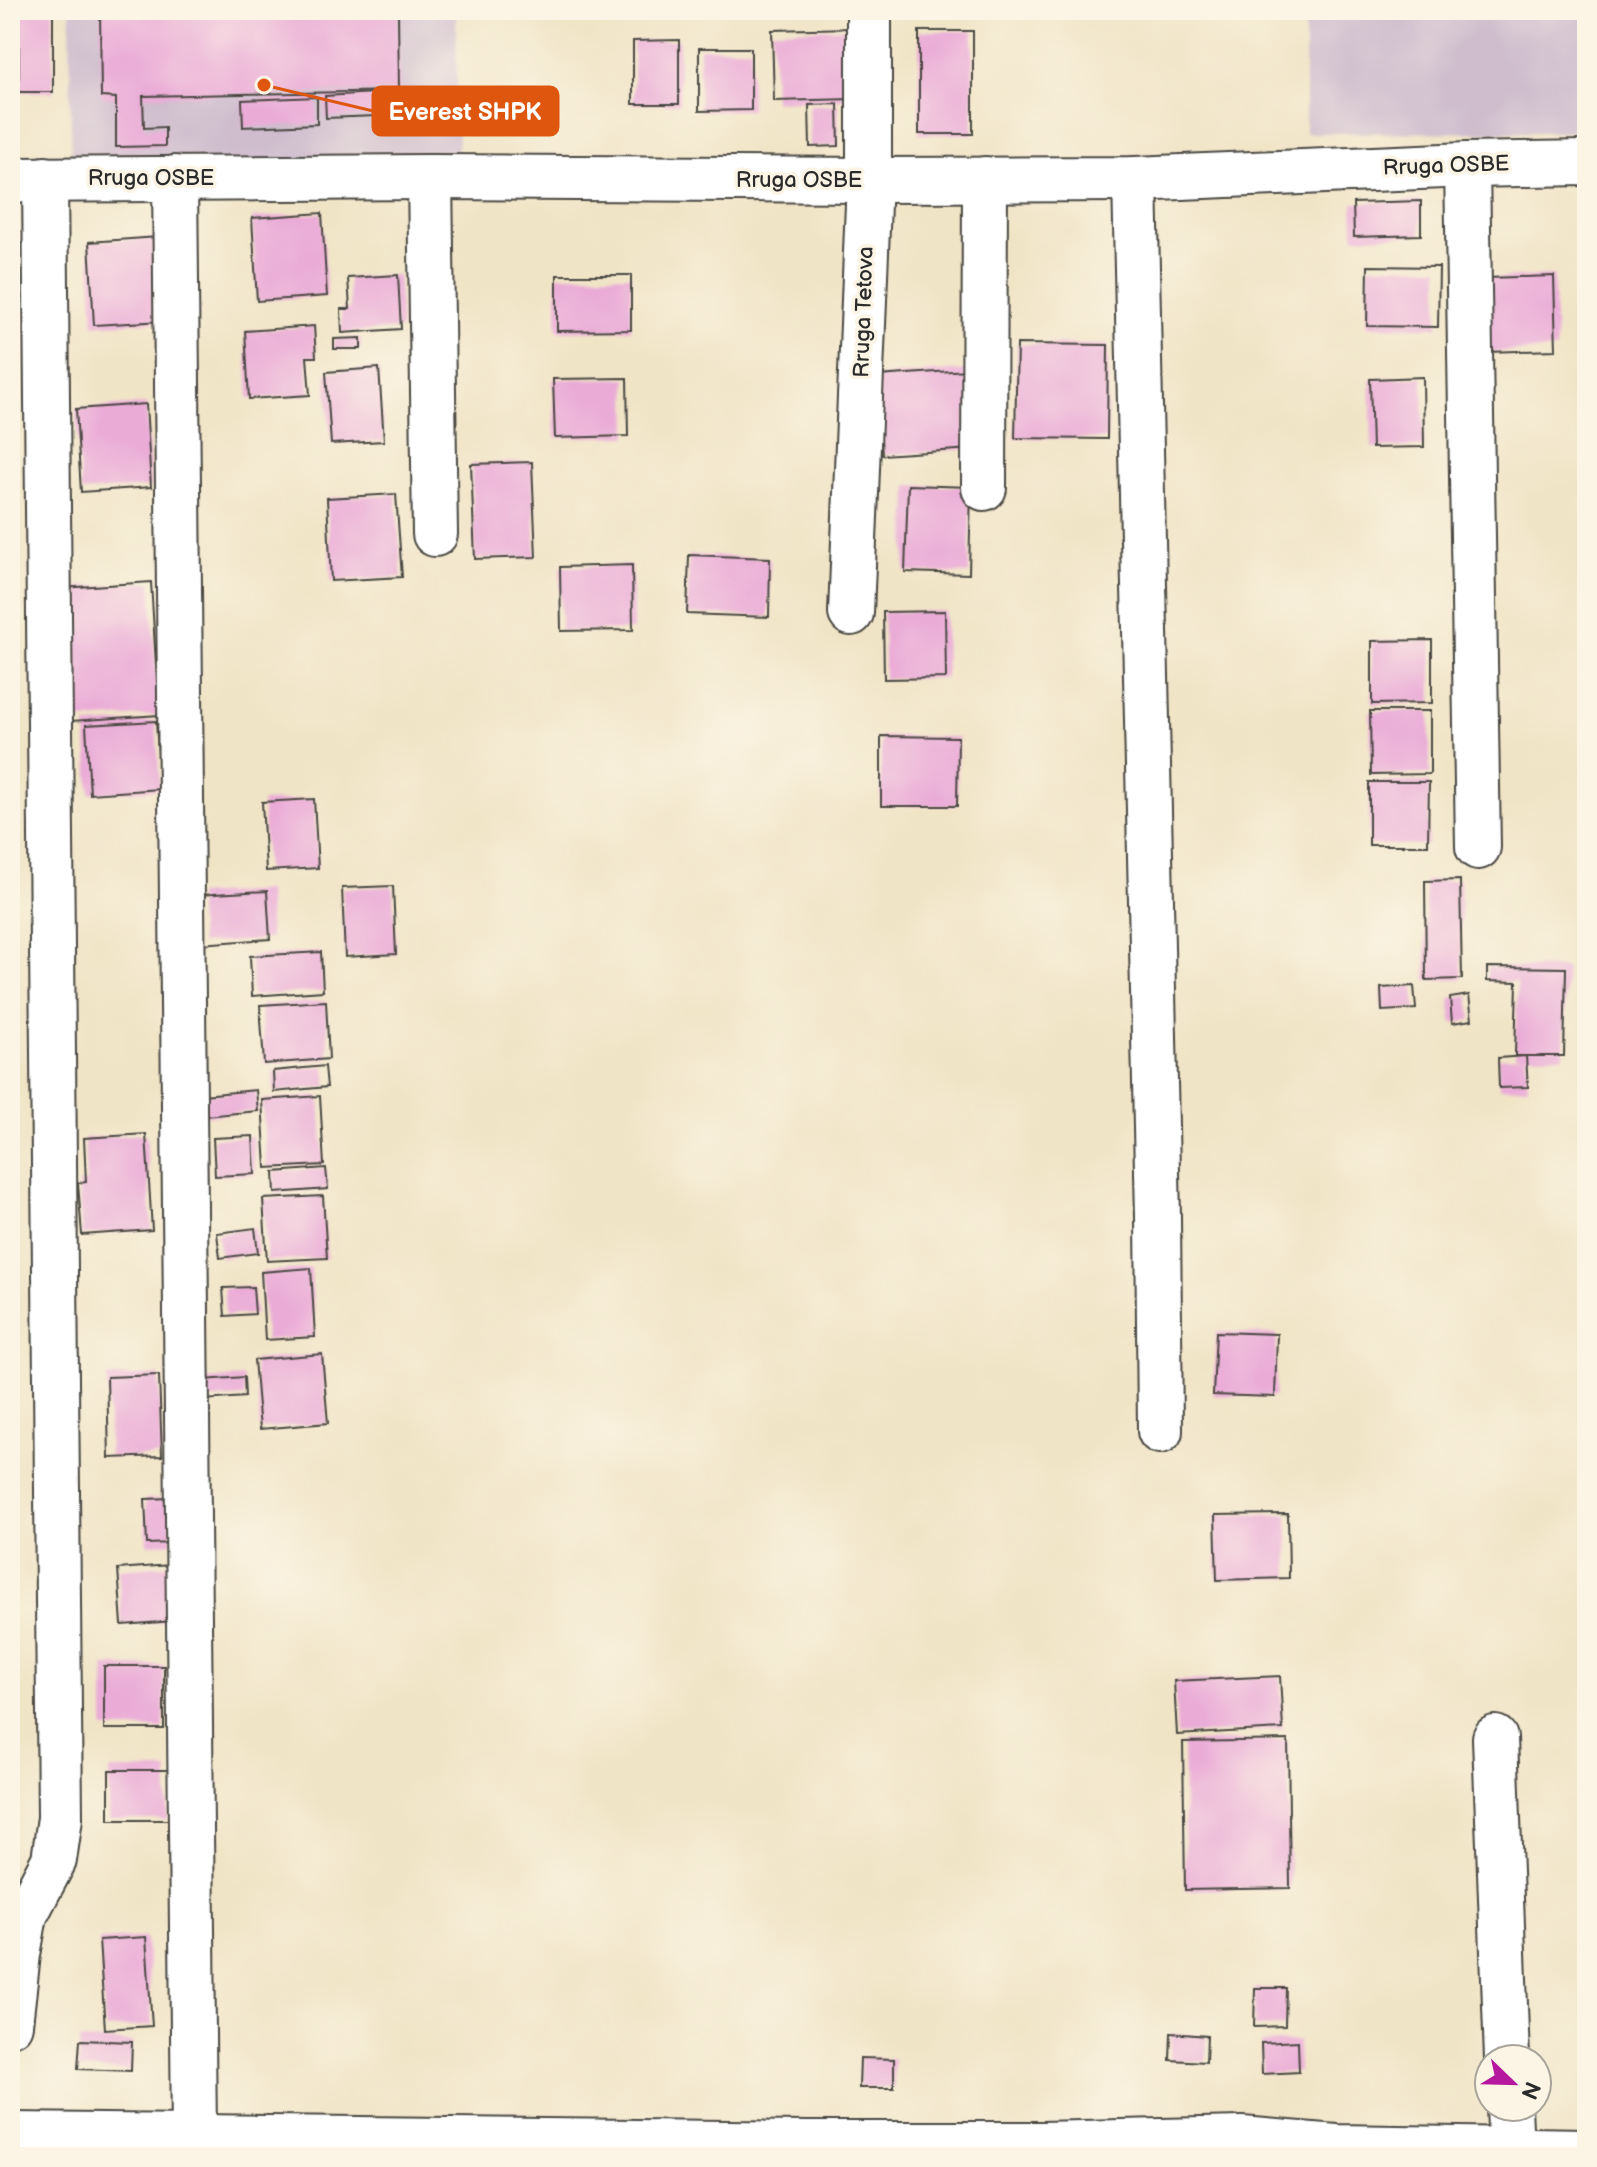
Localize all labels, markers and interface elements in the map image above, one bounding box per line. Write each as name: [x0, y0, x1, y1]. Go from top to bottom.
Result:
callout: Everest SHPK: [373, 87, 558, 135]
text: Everest SHPK: [388, 98, 542, 127]
street label: Rruga OSBE: [1382, 150, 1510, 182]
street label: Rruga OSBE: [88, 165, 214, 192]
street label: Rruga OSBE: [736, 167, 862, 194]
street label: Rruga Tetova: [848, 246, 880, 378]
north arrow: [1473, 2043, 1553, 2123]
text: N: [1514, 2077, 1546, 2103]

